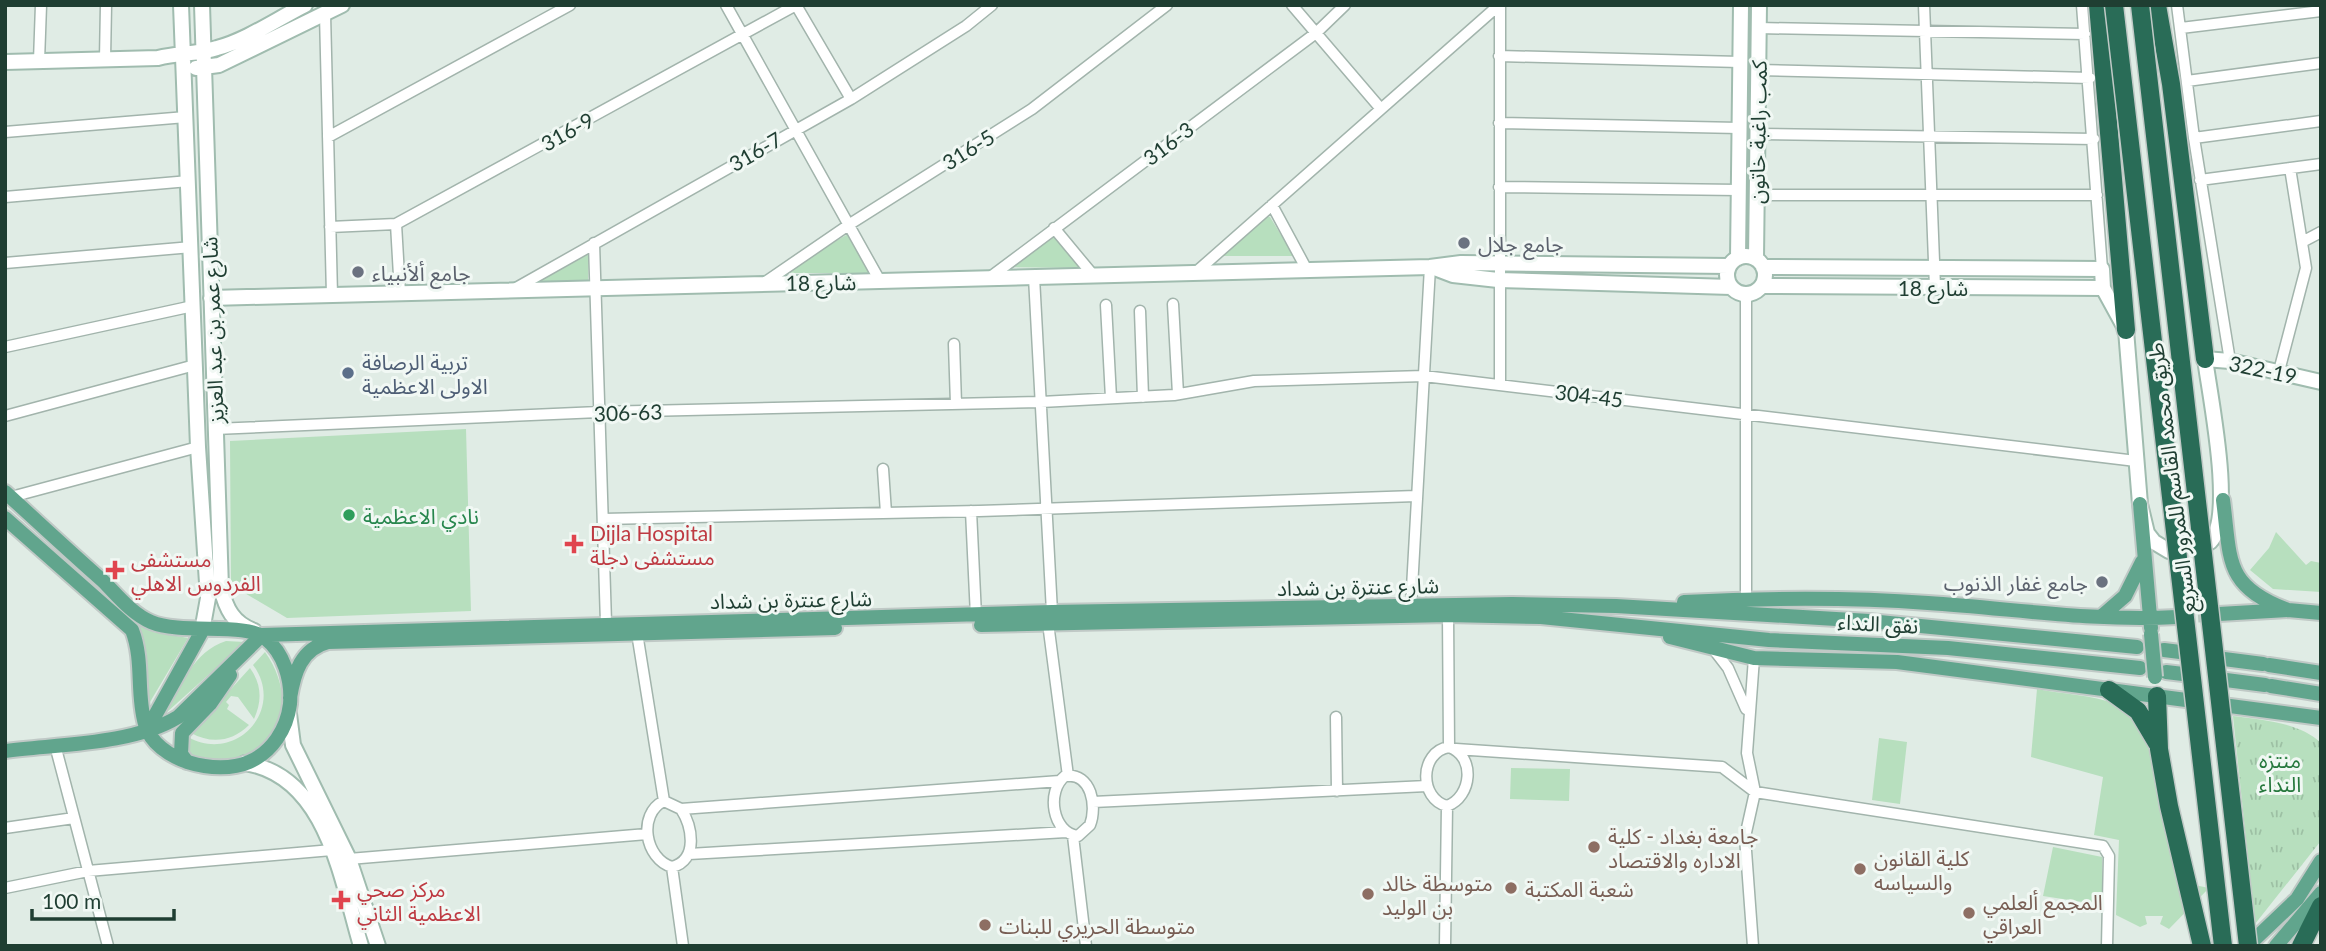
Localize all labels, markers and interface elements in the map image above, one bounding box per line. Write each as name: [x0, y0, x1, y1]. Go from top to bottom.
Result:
street label: كمب راغبة خاتون: [1743, 60, 1772, 204]
street label: 316-9: [536, 106, 598, 156]
street label: 316-3: [1138, 116, 1198, 170]
street label: 316-5: [937, 123, 999, 175]
street label: 316-7: [724, 126, 786, 176]
place label: جامع جلال: [1478, 231, 1564, 260]
marker: جامع جلال: [1456, 235, 1472, 251]
street label: شارع عمر بن عبد العزيز: [196, 236, 232, 425]
place label: جامع ألأنبياء: [372, 260, 471, 289]
marker: جامع ألأنبياء: [350, 264, 366, 280]
street label: شارع 18: [785, 269, 857, 299]
street label: شارع 18: [1898, 275, 1968, 304]
street label: طريق محمد القاسم للمرور السريع: [2142, 341, 2204, 615]
place label: تربية الرصافة الاولى الاعظمية: [362, 349, 488, 399]
street label: 322-19: [2227, 350, 2299, 388]
marker: تربية الرصافة الاولى الاعظمية: [340, 365, 356, 381]
street label: 304-45: [1553, 378, 1625, 412]
street label: 306-63: [593, 398, 663, 426]
place label: نادي الاعظمية: [363, 503, 479, 532]
marker: نادي الاعظمية: [341, 507, 357, 523]
place label: Dijla Hospital مستشفى دجلة: [590, 520, 715, 570]
marker: Dijla Hospital مستشفى دجلة: [564, 534, 584, 554]
place label: مستشفى الفردوس الاهلي: [131, 546, 261, 599]
marker: مستشفى الفردوس الاهلي: [105, 560, 125, 580]
place label: جامع غفار الذنوب: [1944, 570, 2088, 599]
street label: شارع عنترة بن شداد: [1277, 572, 1439, 604]
marker: جامع غفار الذنوب: [2094, 574, 2110, 590]
street label: شارع عنترة بن شداد: [710, 585, 872, 617]
street label: نفق النداء: [1837, 608, 1919, 640]
park label: منتزه النداء: [2259, 747, 2301, 796]
place label: جامعة بغداد - كلية الاداره والاقتصاد: [1608, 823, 1758, 873]
marker: جامعة بغداد - كلية الاداره والاقتصاد: [1586, 839, 1602, 855]
place label: كلية القانون والسياسه: [1874, 845, 1970, 895]
marker: كلية القانون والسياسه: [1852, 861, 1868, 877]
place label: متوسطة خالد بن الوليد: [1382, 870, 1493, 920]
place label: مركز صحي الاعظمية الثاني: [357, 876, 481, 929]
place label: شعبة المكتبة: [1525, 876, 1634, 901]
scale bar: [32, 878, 173, 922]
marker: شعبة المكتبة: [1503, 880, 1519, 896]
marker: متوسطة خالد بن الوليد: [1360, 886, 1376, 902]
text: 100 m: [42, 888, 101, 913]
place label: المجمع ألعلمي العراقي: [1983, 889, 2103, 942]
marker: مركز صحي الاعظمية الثاني: [331, 890, 351, 910]
marker: المجمع ألعلمي العراقي: [1961, 905, 1977, 921]
place label: متوسطة الحريري للبنات: [999, 913, 1195, 942]
marker: متوسطة الحريري للبنات: [977, 917, 993, 933]

